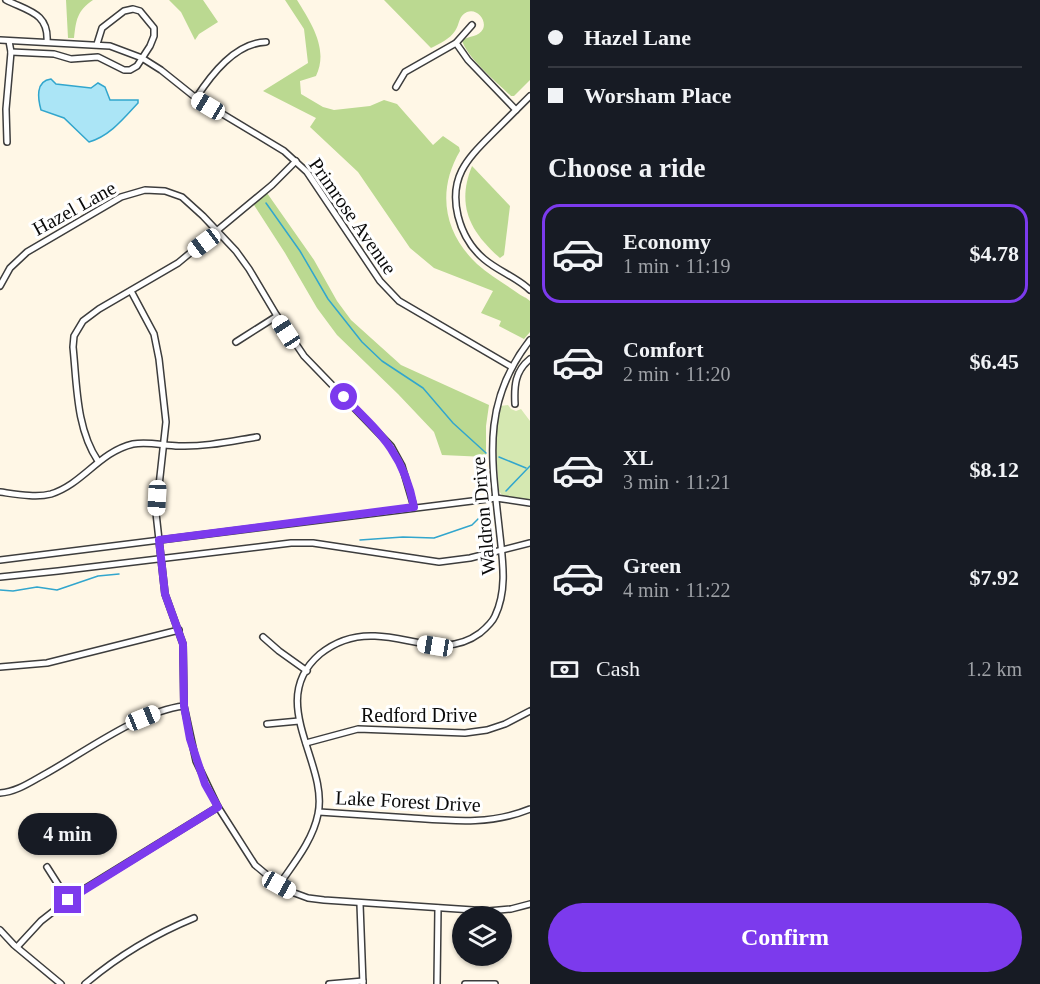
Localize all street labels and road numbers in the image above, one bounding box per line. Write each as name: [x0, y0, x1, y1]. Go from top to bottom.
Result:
street label: Primrose Avenue: [305, 154, 401, 278]
street label: Hazel Lane: [29, 176, 119, 240]
street label: Waldron Drive: [467, 456, 499, 576]
street label: Redford Drive: [361, 704, 477, 726]
street label: Lake Forest Drive: [335, 786, 481, 816]

